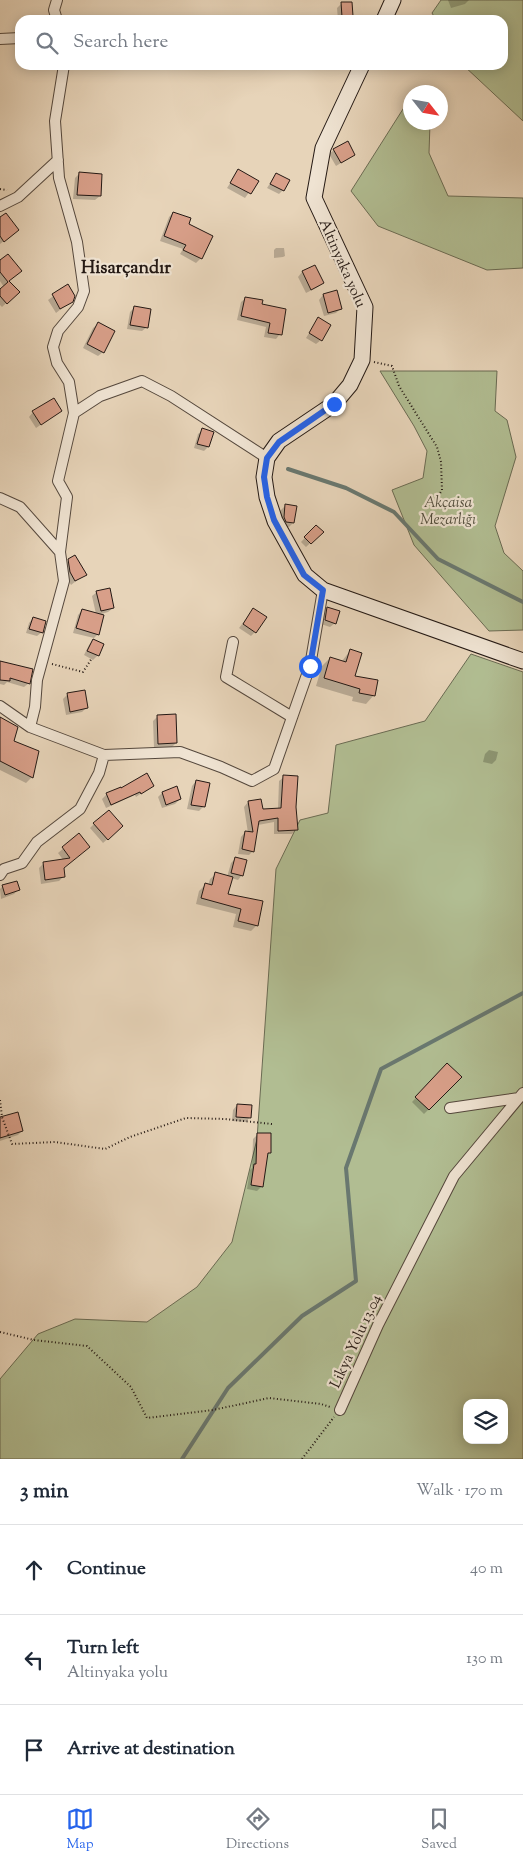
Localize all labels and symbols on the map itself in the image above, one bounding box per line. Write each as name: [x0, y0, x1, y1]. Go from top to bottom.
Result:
north arrow: [403, 85, 448, 130]
street label: Altinyaka yolu: [313, 216, 371, 311]
district label: Hisarçandır: [81, 256, 171, 282]
route end: [323, 393, 346, 416]
park label: Akçaisa Mezarlığı: [420, 493, 476, 531]
route start: [299, 655, 322, 678]
street label: Likya Yolu 13.04: [325, 1291, 387, 1392]

